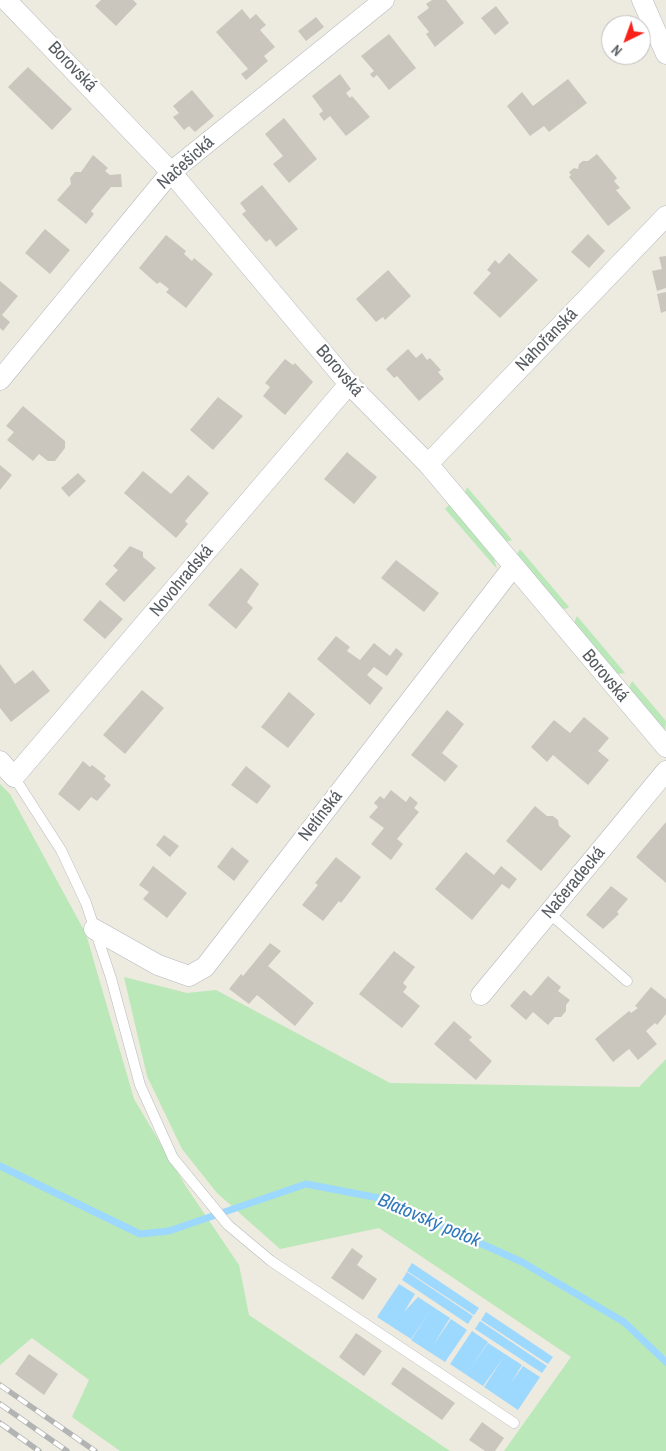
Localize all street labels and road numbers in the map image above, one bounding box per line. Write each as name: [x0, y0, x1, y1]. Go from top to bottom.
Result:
street label: Borovská: [43, 37, 101, 97]
street label: Načešická: [153, 132, 219, 194]
street label: Nahořanská: [512, 304, 582, 376]
street label: Borovská: [311, 341, 367, 401]
street label: Novohradská: [146, 541, 218, 621]
street label: Borovská: [577, 645, 633, 707]
street label: Netínská: [295, 786, 347, 846]
street label: Načeradecká: [538, 843, 610, 923]

